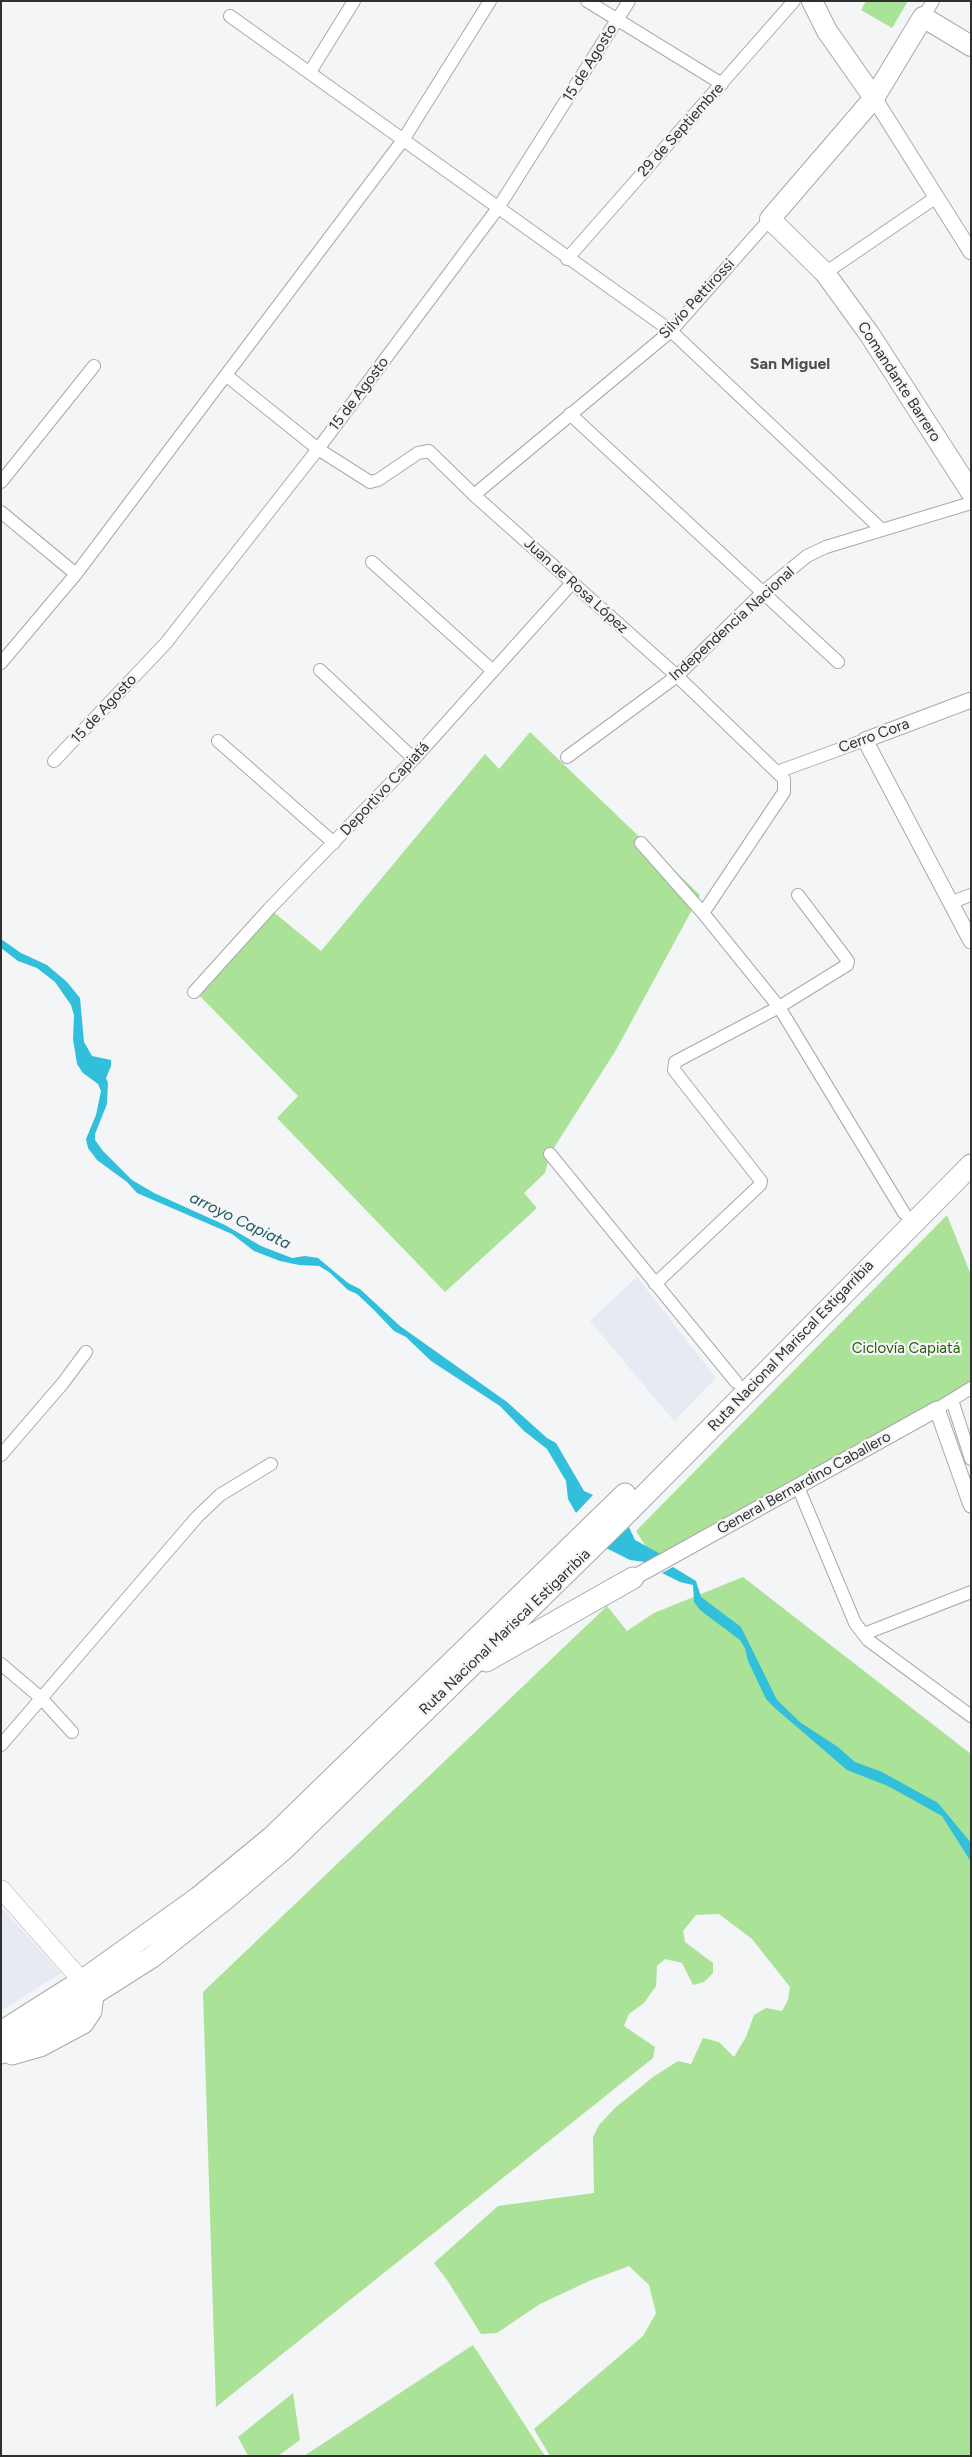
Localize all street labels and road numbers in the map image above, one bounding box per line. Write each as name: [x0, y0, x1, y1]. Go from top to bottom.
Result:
street label: 15 de Agosto: [559, 21, 621, 105]
street label: 29 de Septiembre: [634, 80, 728, 180]
street label: Silvio Pettirossi: [655, 255, 739, 343]
street label: Comandante Barrero: [853, 319, 945, 445]
street label: 15 de Agosto: [325, 353, 393, 435]
street label: Juan de Rosa López: [520, 535, 632, 637]
street label: Independencia Nacional: [666, 563, 798, 685]
street label: 15 de Agosto: [67, 671, 141, 747]
street label: Cerro Cora: [836, 715, 912, 757]
street label: Deportivo Capiatá: [337, 738, 433, 840]
street label: Ruta Nacional Mariscal Estigarribia: [704, 1257, 878, 1435]
street label: General Bernardino Caballero: [714, 1428, 894, 1538]
street label: Ruta Nacional Mariscal Estigarribia: [416, 1545, 594, 1719]

